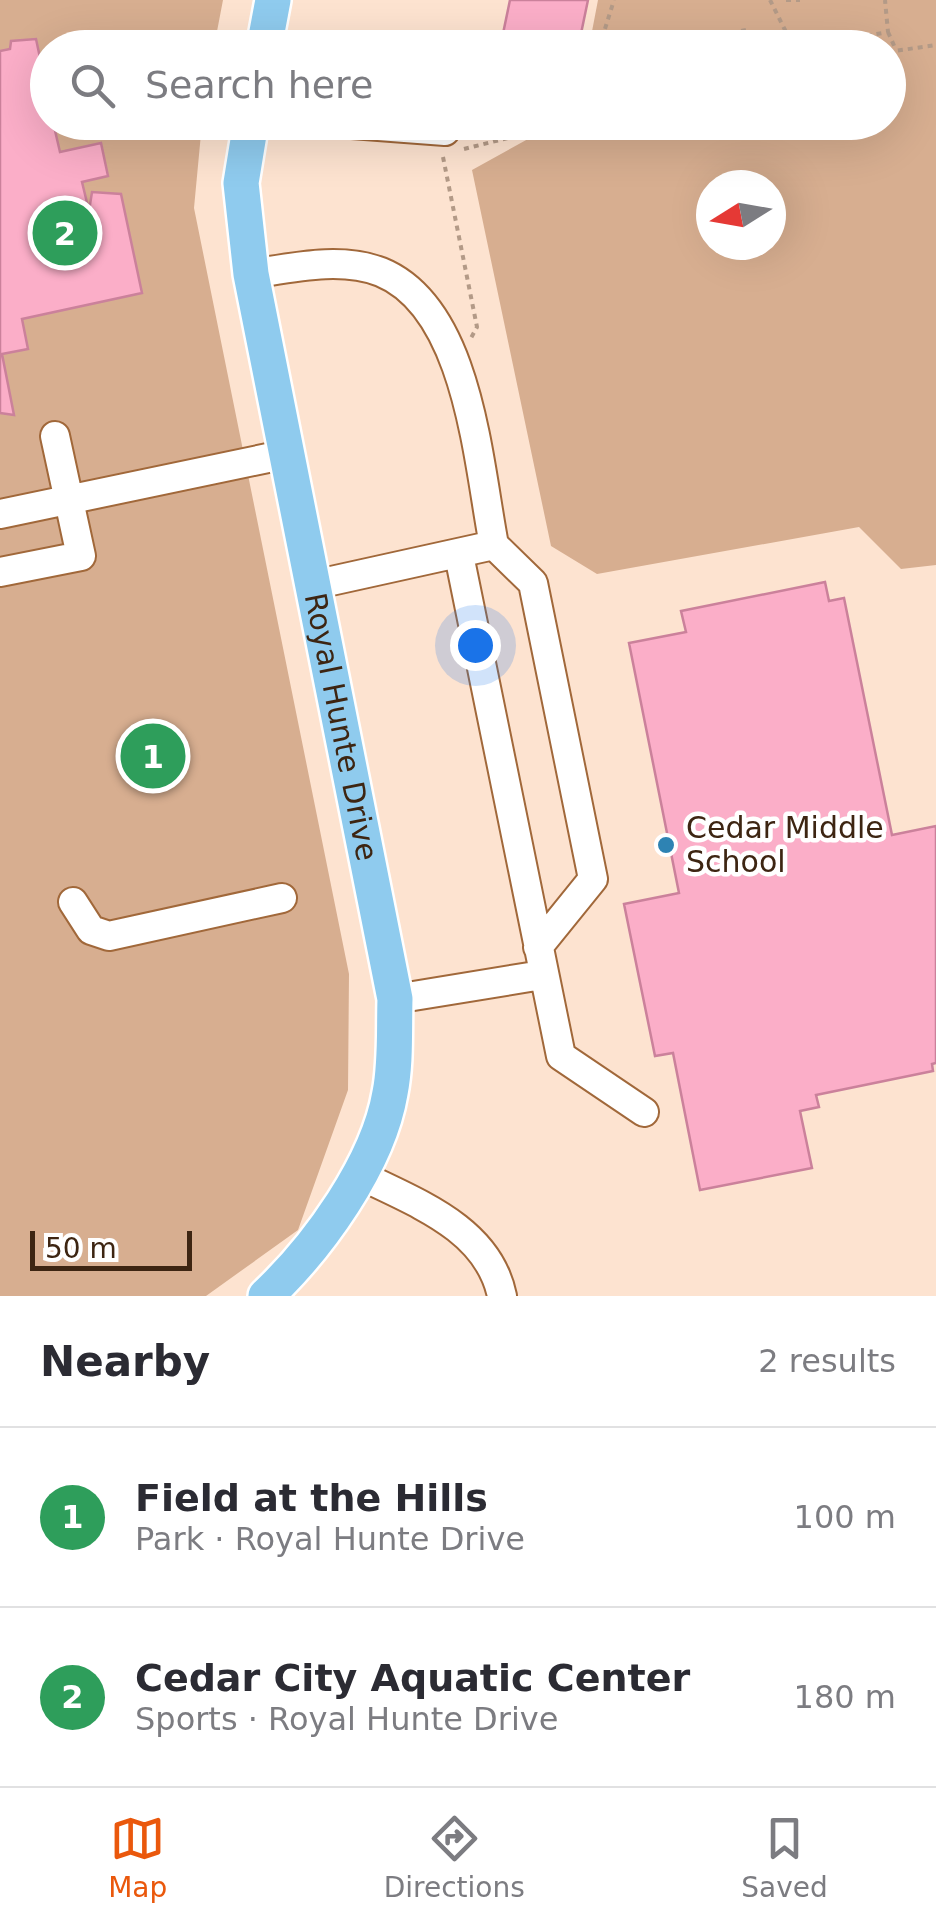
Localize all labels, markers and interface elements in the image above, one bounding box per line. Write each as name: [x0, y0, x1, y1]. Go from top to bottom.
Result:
search box: [30, 30, 906, 140]
icon: search: [65, 58, 120, 113]
text: Search here: [145, 63, 373, 107]
north arrow: [696, 170, 786, 260]
pin: 2: [32, 196, 98, 270]
street label: Royal Hunte Drive: [298, 590, 385, 864]
your location: [450, 620, 501, 671]
pin: 1: [120, 718, 186, 794]
place label: Cedar Middle School: [686, 810, 884, 879]
marker: Cedar Middle School: [655, 834, 677, 856]
scale bar: [30, 1226, 192, 1270]
text: 50 m: [45, 1232, 117, 1265]
text: Nearby: [40, 1337, 210, 1386]
text: 2 results: [758, 1342, 896, 1380]
text: Field at the Hills: [135, 1476, 488, 1520]
text: 1: [61, 1498, 84, 1536]
text: 100 m: [794, 1498, 896, 1536]
text: Park · Royal Hunte Drive: [135, 1520, 525, 1558]
text: Cedar City Aquatic Center: [135, 1656, 690, 1700]
text: 2: [61, 1678, 84, 1716]
text: 180 m: [794, 1678, 896, 1716]
text: Sports · Royal Hunte Drive: [135, 1700, 558, 1738]
tab: Map: [108, 1811, 167, 1904]
tab: Directions: [384, 1811, 525, 1904]
tab: Saved: [741, 1811, 828, 1904]

